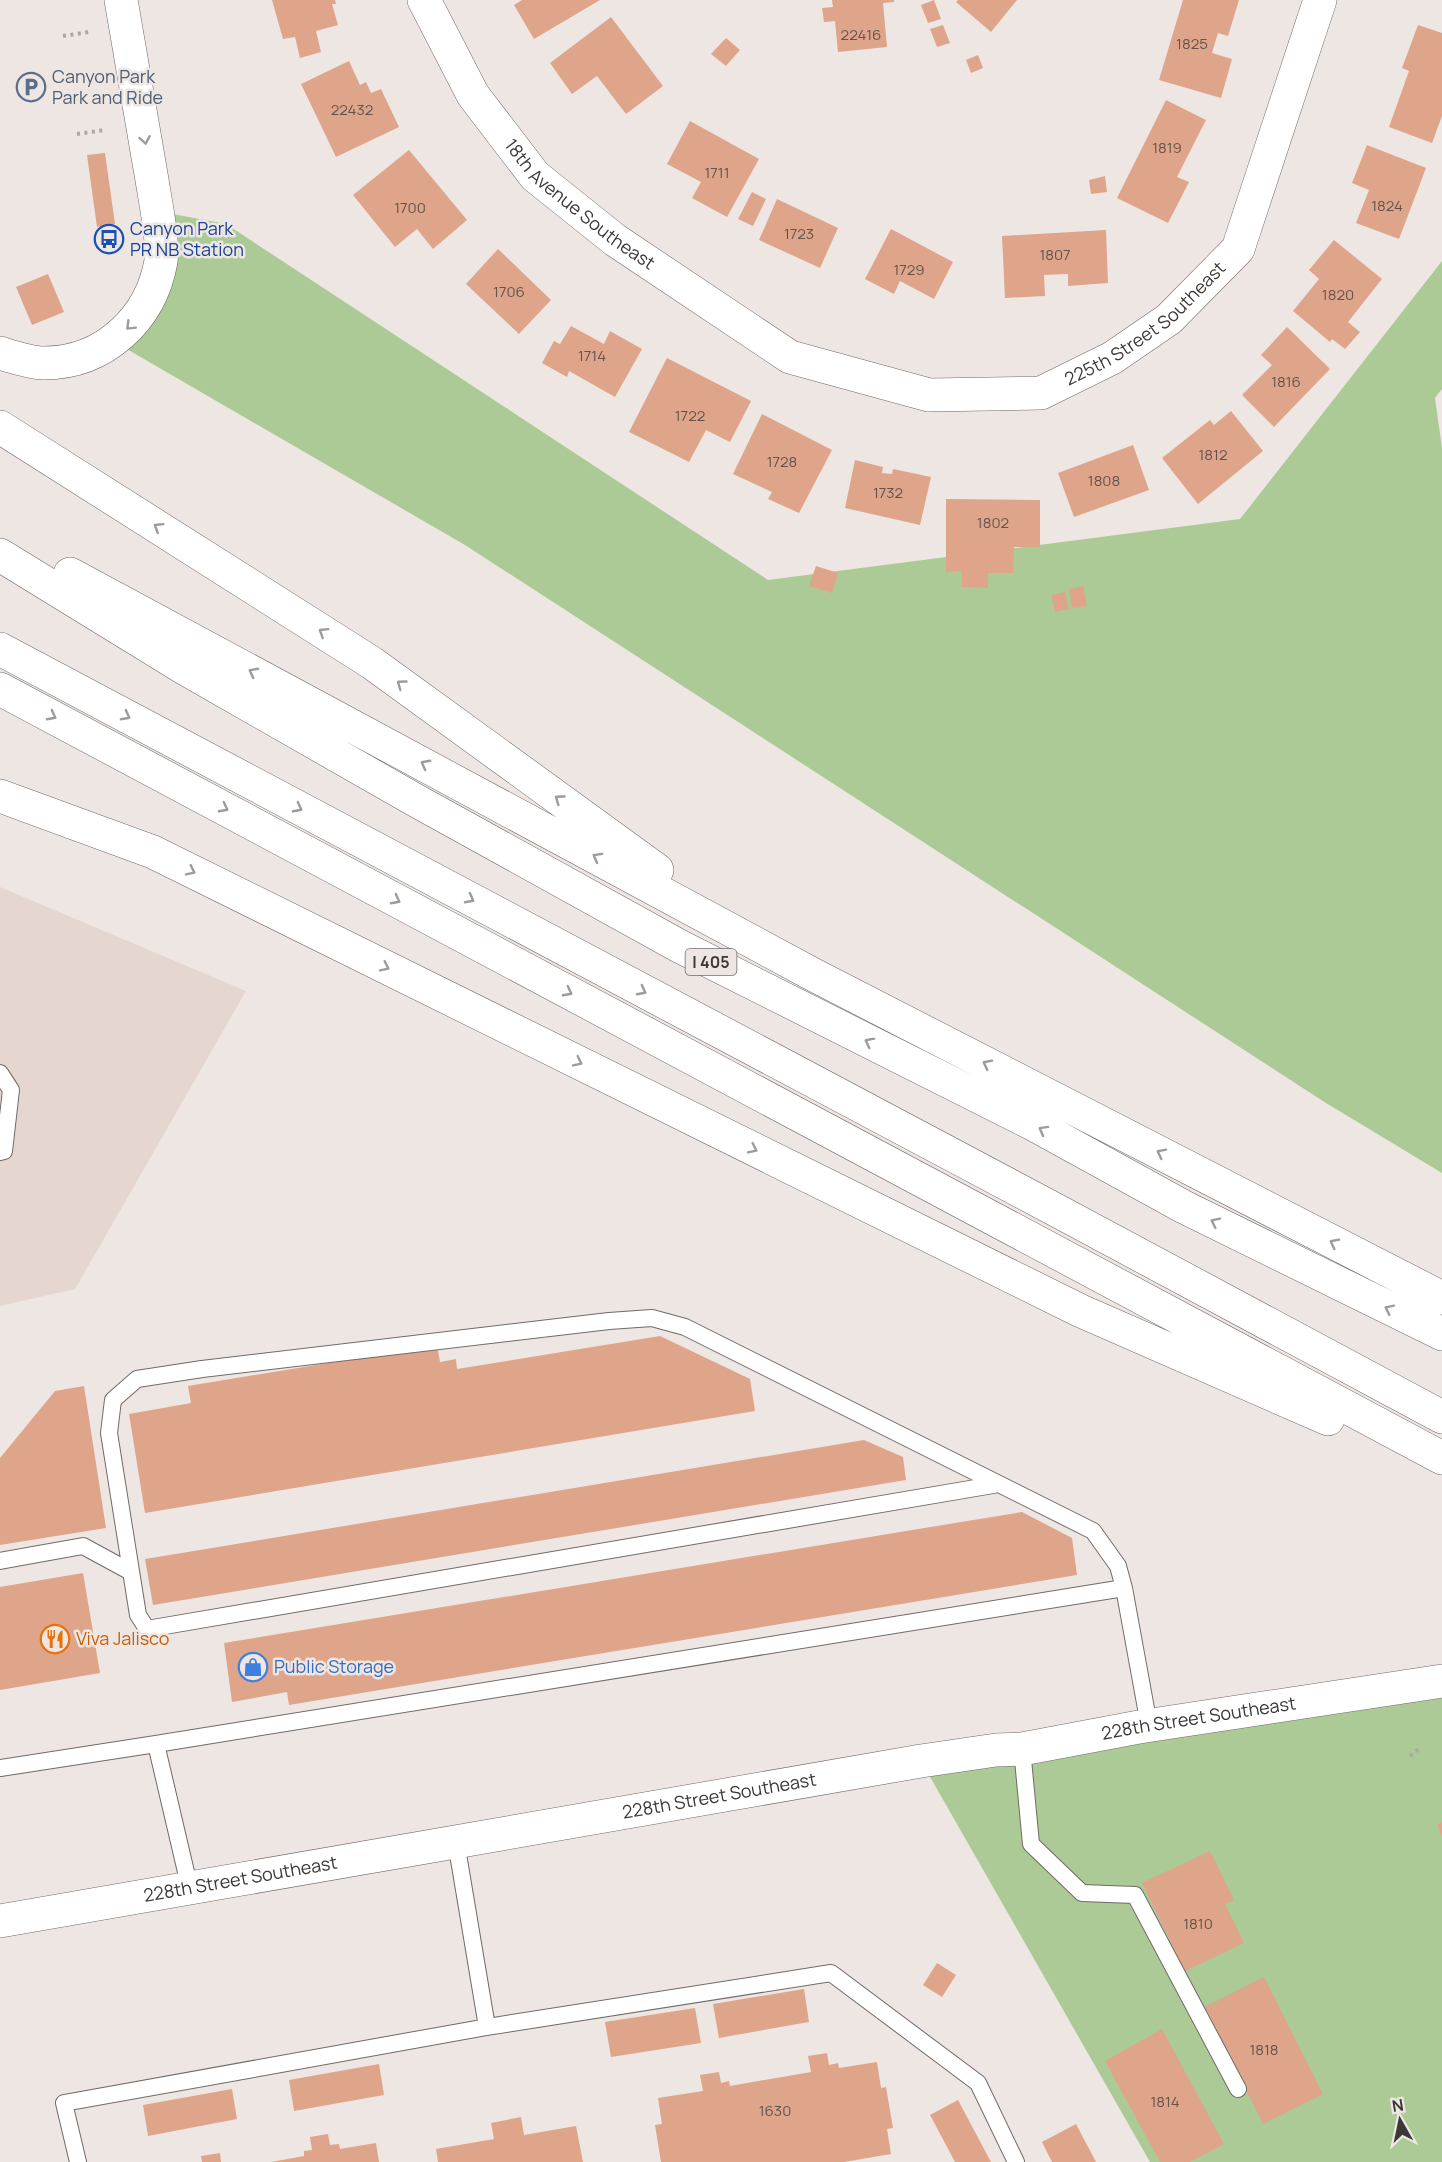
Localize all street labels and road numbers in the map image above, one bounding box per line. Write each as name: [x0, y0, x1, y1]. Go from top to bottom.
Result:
street label: 18th Avenue Southeast: [500, 133, 660, 274]
street label: 225th Street Southeast: [1060, 256, 1230, 391]
road number: I 405: [686, 949, 736, 975]
street label: 228th Street Southeast: [1099, 1690, 1297, 1745]
street label: 228th Street Southeast: [620, 1766, 818, 1824]
street label: 228th Street Southeast: [141, 1850, 339, 1907]

